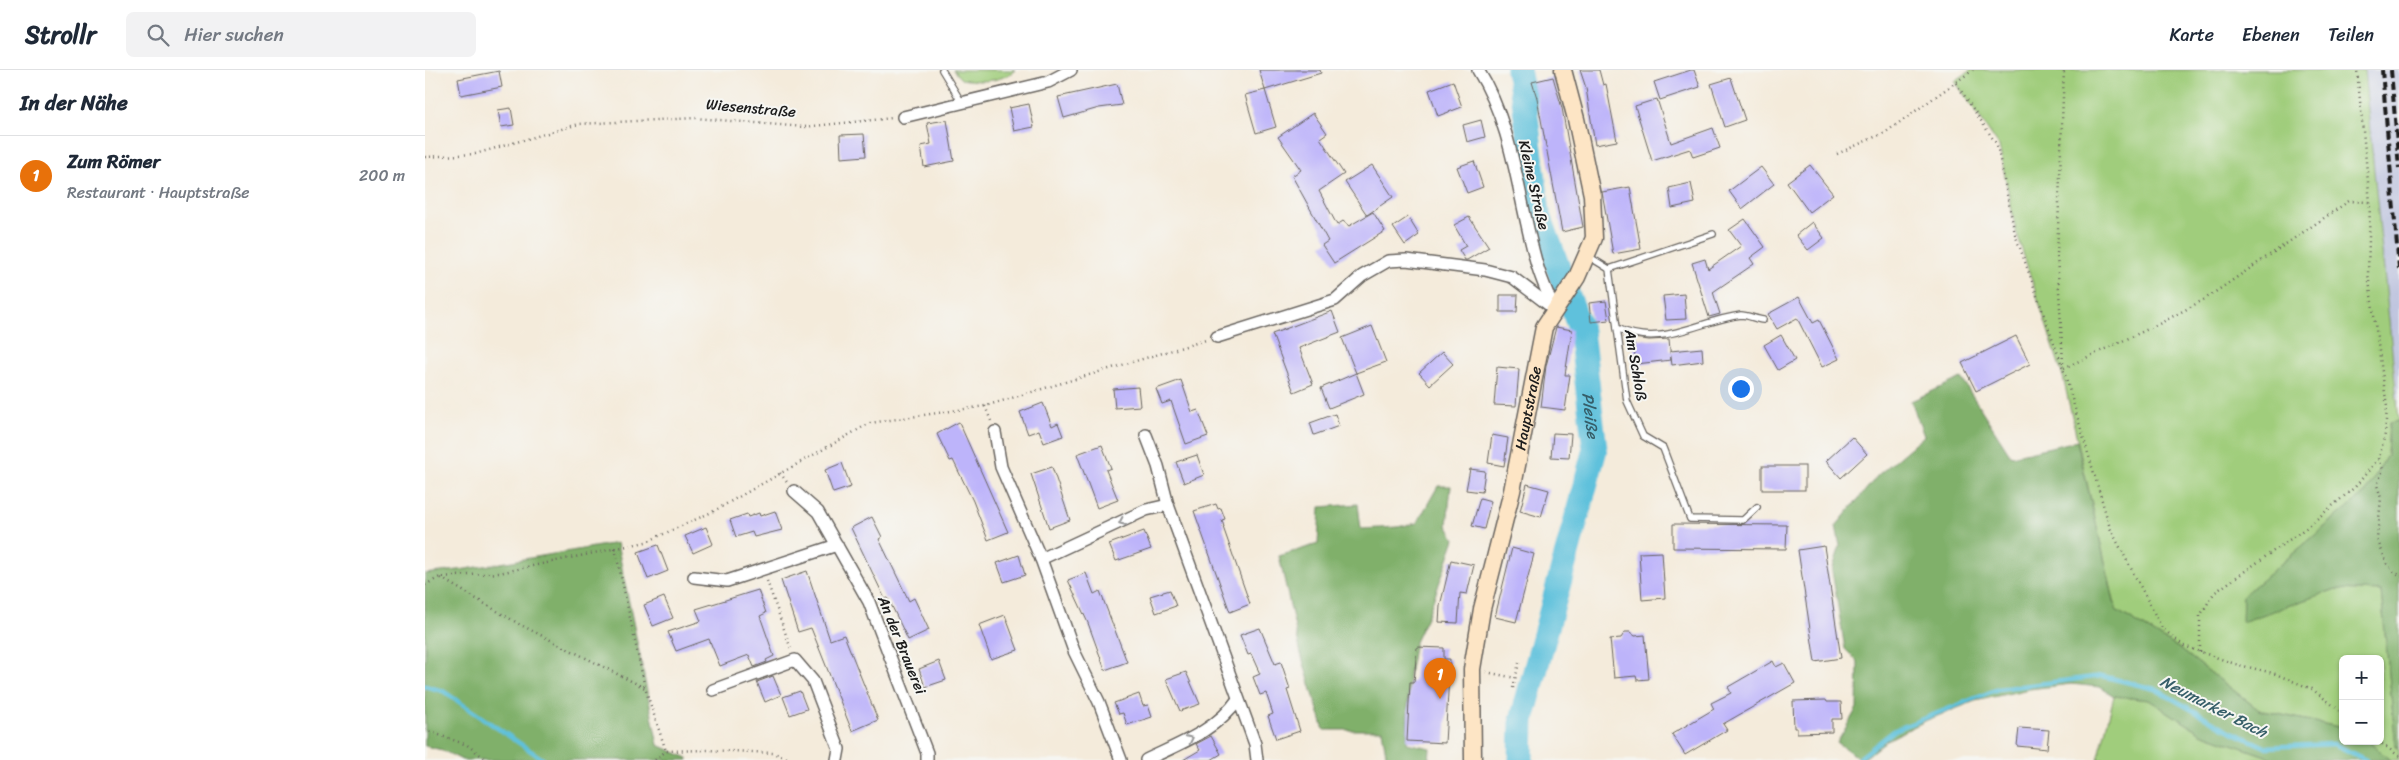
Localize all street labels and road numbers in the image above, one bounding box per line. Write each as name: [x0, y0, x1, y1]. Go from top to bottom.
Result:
street label: Wiesenstraße: [705, 91, 797, 125]
street label: Kleine Straße: [1511, 137, 1557, 233]
street label: Am Schloß: [1617, 326, 1655, 403]
street label: Hauptstraße: [1507, 364, 1549, 452]
street label: An der Brauerei: [870, 591, 934, 699]

